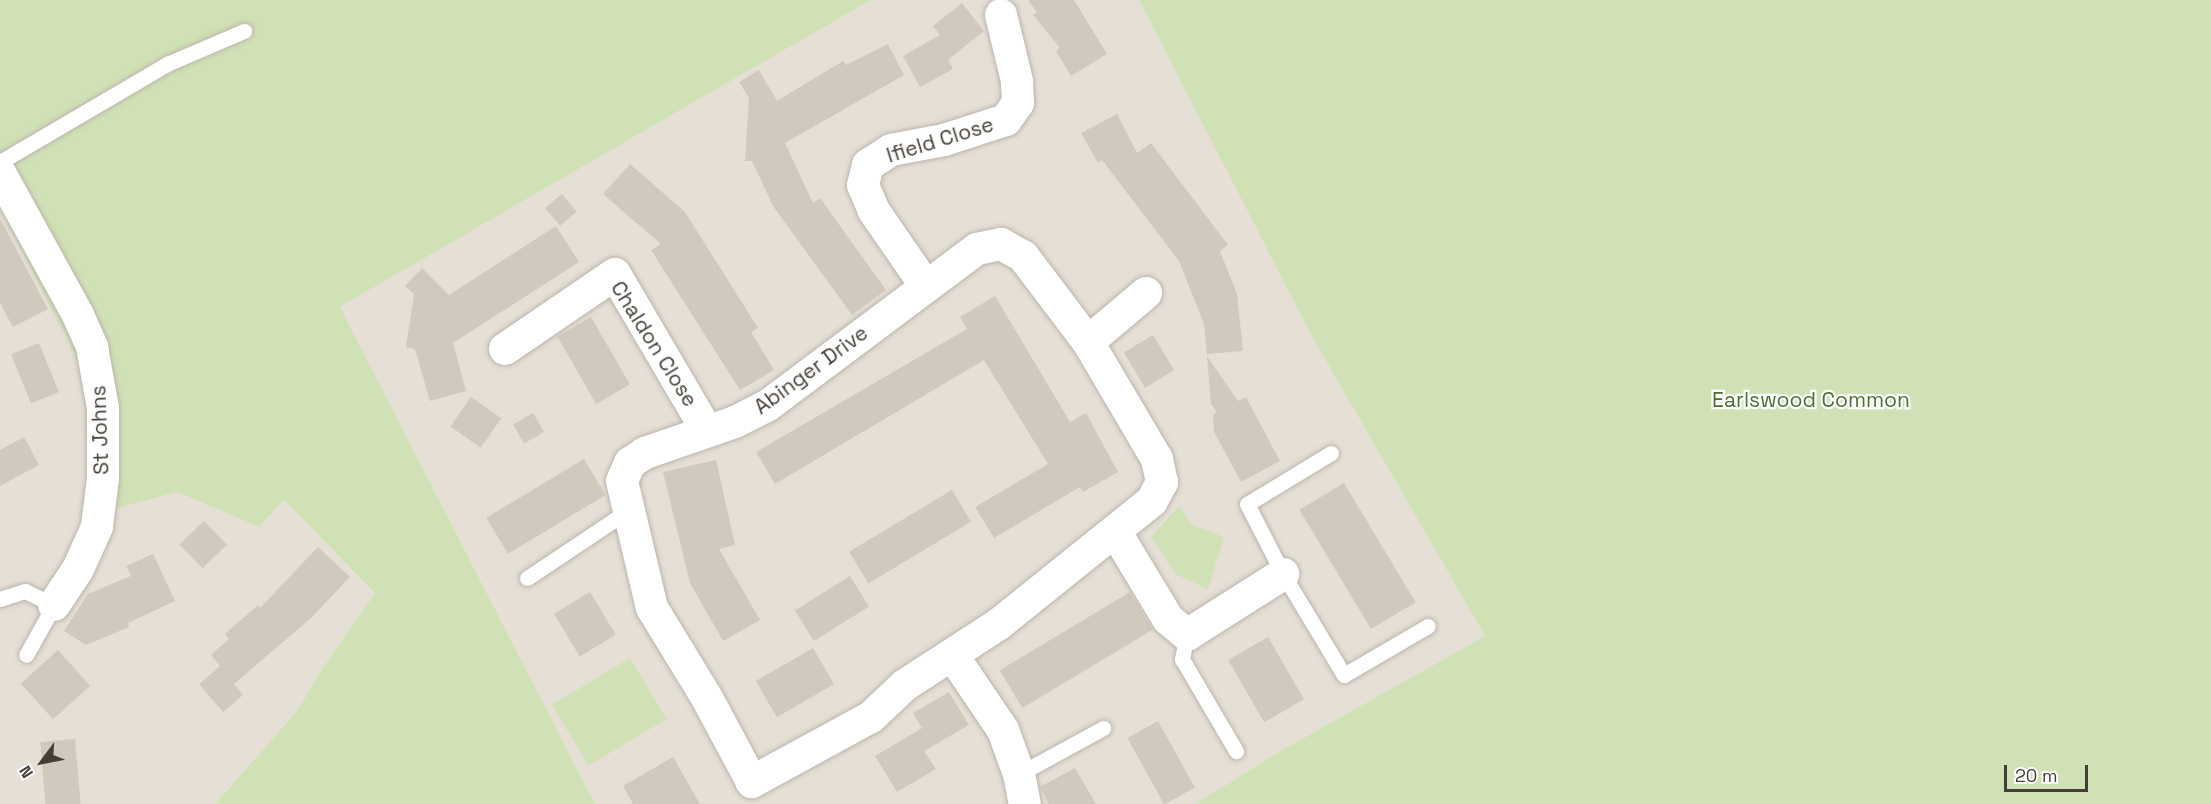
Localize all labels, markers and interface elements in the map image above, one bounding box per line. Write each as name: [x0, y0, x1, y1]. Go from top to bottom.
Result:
street label: Ifield Close: [883, 112, 997, 168]
street label: Chaldon Close: [605, 276, 703, 412]
street label: Abinger Drive: [749, 320, 873, 420]
street label: St Johns: [86, 385, 114, 475]
park label: Earlswood Common: [1712, 387, 1910, 413]
north arrow: [12, 732, 72, 792]
scale bar: [2007, 753, 2091, 791]
text: N: [15, 762, 38, 782]
text: 20 m: [2015, 764, 2058, 787]

